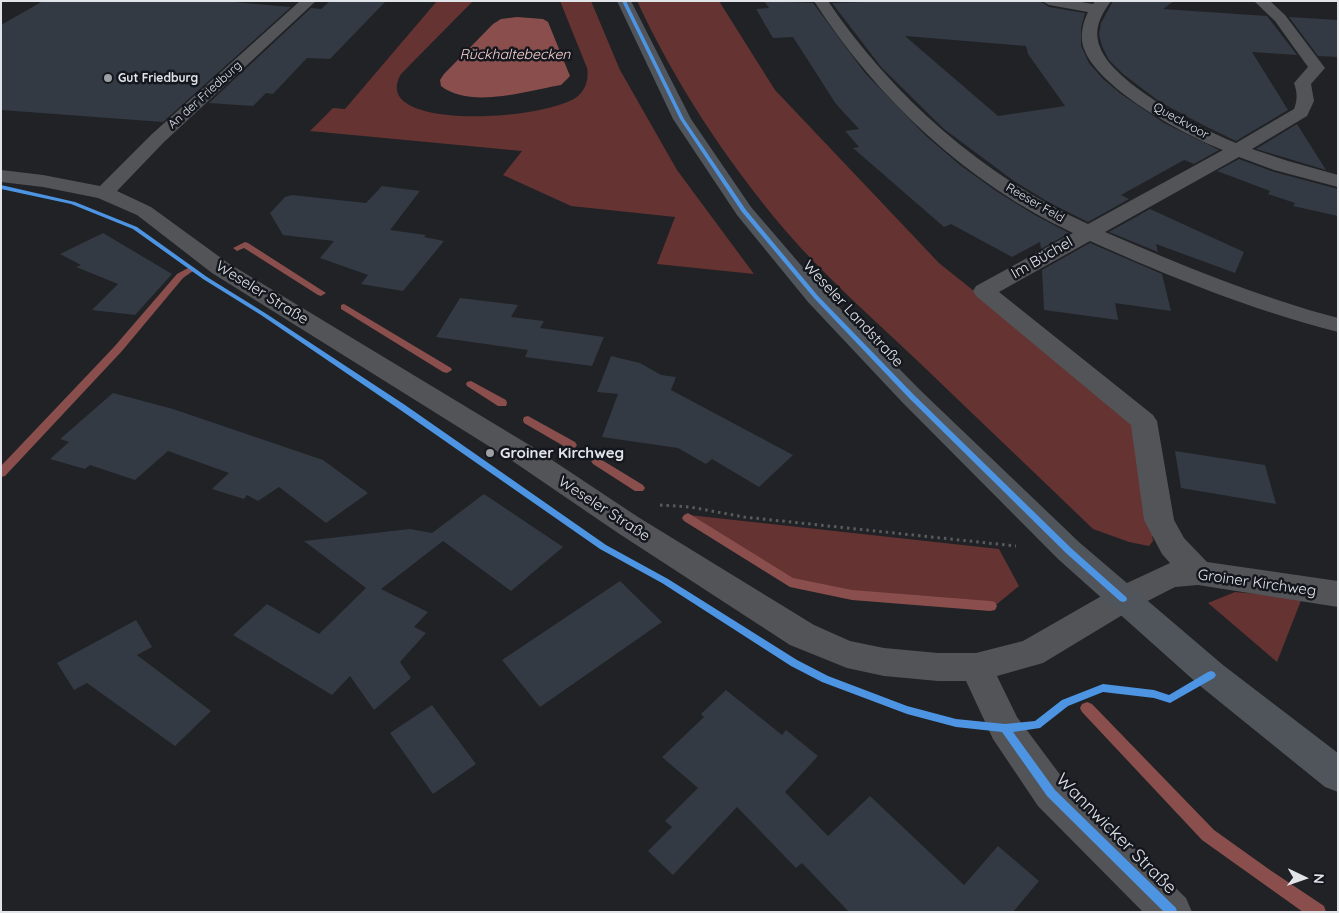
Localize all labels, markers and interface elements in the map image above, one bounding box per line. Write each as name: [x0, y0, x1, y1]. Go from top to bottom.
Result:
water label: Rückhaltebecken: [460, 47, 570, 63]
street label: An der Friedburg: [165, 58, 245, 132]
place label: Gut Friedburg: [118, 71, 198, 85]
marker: Gut Friedburg: [102, 72, 114, 84]
street label: Queckvoor: [1151, 100, 1211, 142]
street label: Reeser Feld: [1003, 180, 1067, 226]
street label: Im Büchel: [1008, 233, 1076, 283]
street label: Weseler Straße: [212, 257, 312, 329]
street label: Weseler Landstraße: [799, 257, 907, 371]
place label: Groiner Kirchweg: [500, 444, 624, 462]
marker: Groiner Kirchweg: [484, 447, 496, 459]
street label: Weseler Straße: [555, 473, 653, 545]
street label: Groiner Kirchweg: [1197, 566, 1317, 600]
street label: Wannwicker Straße: [1051, 769, 1181, 899]
north arrow: [1279, 853, 1329, 903]
text: N: [1310, 873, 1328, 884]

